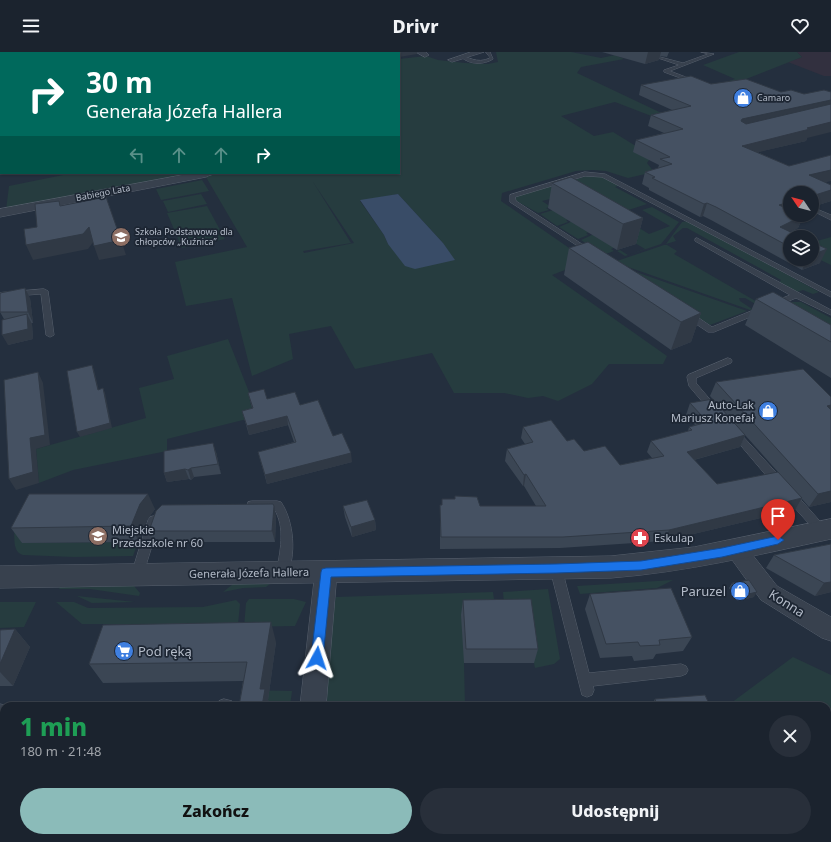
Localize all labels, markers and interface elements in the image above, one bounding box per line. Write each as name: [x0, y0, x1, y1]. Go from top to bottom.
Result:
text: Drivr: [393, 14, 438, 38]
icon: menu: [20, 15, 42, 37]
icon: heart: [789, 15, 811, 37]
text: 30 m: [86, 63, 153, 101]
icon: right: [20, 68, 72, 120]
shop icon: Camaro: [732, 87, 754, 109]
place label: Camaro: [757, 91, 790, 104]
text: Generała Józefa Hallera: [86, 99, 282, 123]
icon: left: [126, 144, 148, 166]
icon: ahead: [168, 144, 190, 166]
icon: ahead: [210, 144, 232, 166]
icon: right: [252, 144, 274, 166]
street label: Babiego Lata: [75, 181, 131, 204]
north arrow: [783, 186, 819, 222]
map controls: [783, 186, 819, 266]
place label: Szkoła Podstawowa dla chłopców „Kuźnica”: [135, 225, 233, 248]
school or university icon: Szkoła Podstawowa dla chłopców „Kuźnica”: [110, 226, 132, 248]
button: layers: [783, 230, 819, 266]
place label: Auto-Lak Mariusz Konefał: [671, 397, 754, 425]
shop icon: Auto-Lak Mariusz Konefał: [757, 400, 779, 422]
pin: [761, 499, 795, 540]
icon: arrive: [767, 505, 789, 527]
place label: Miejskie Przedszkole nr 60: [112, 522, 203, 550]
school or university icon: Miejskie Przedszkole nr 60: [87, 525, 109, 547]
pharmacy icon: Eskulap: [629, 527, 651, 549]
place label: Eskulap: [654, 530, 694, 545]
street label: Generała Józefa Hallera: [189, 564, 309, 581]
shop icon: Paruzel: [729, 580, 751, 602]
place label: Paruzel: [681, 582, 726, 600]
street label: Konna: [766, 585, 808, 621]
position arrow: [296, 637, 338, 679]
supermarket icon: Pod ręką: [113, 640, 135, 662]
place label: Pod ręką: [138, 642, 192, 660]
text: 1 min: [20, 710, 87, 743]
button: close: [769, 715, 811, 757]
text: 180 m · 21:48: [20, 742, 101, 760]
button: Zakończ: [20, 788, 412, 834]
button: Udostępnij: [420, 788, 811, 834]

